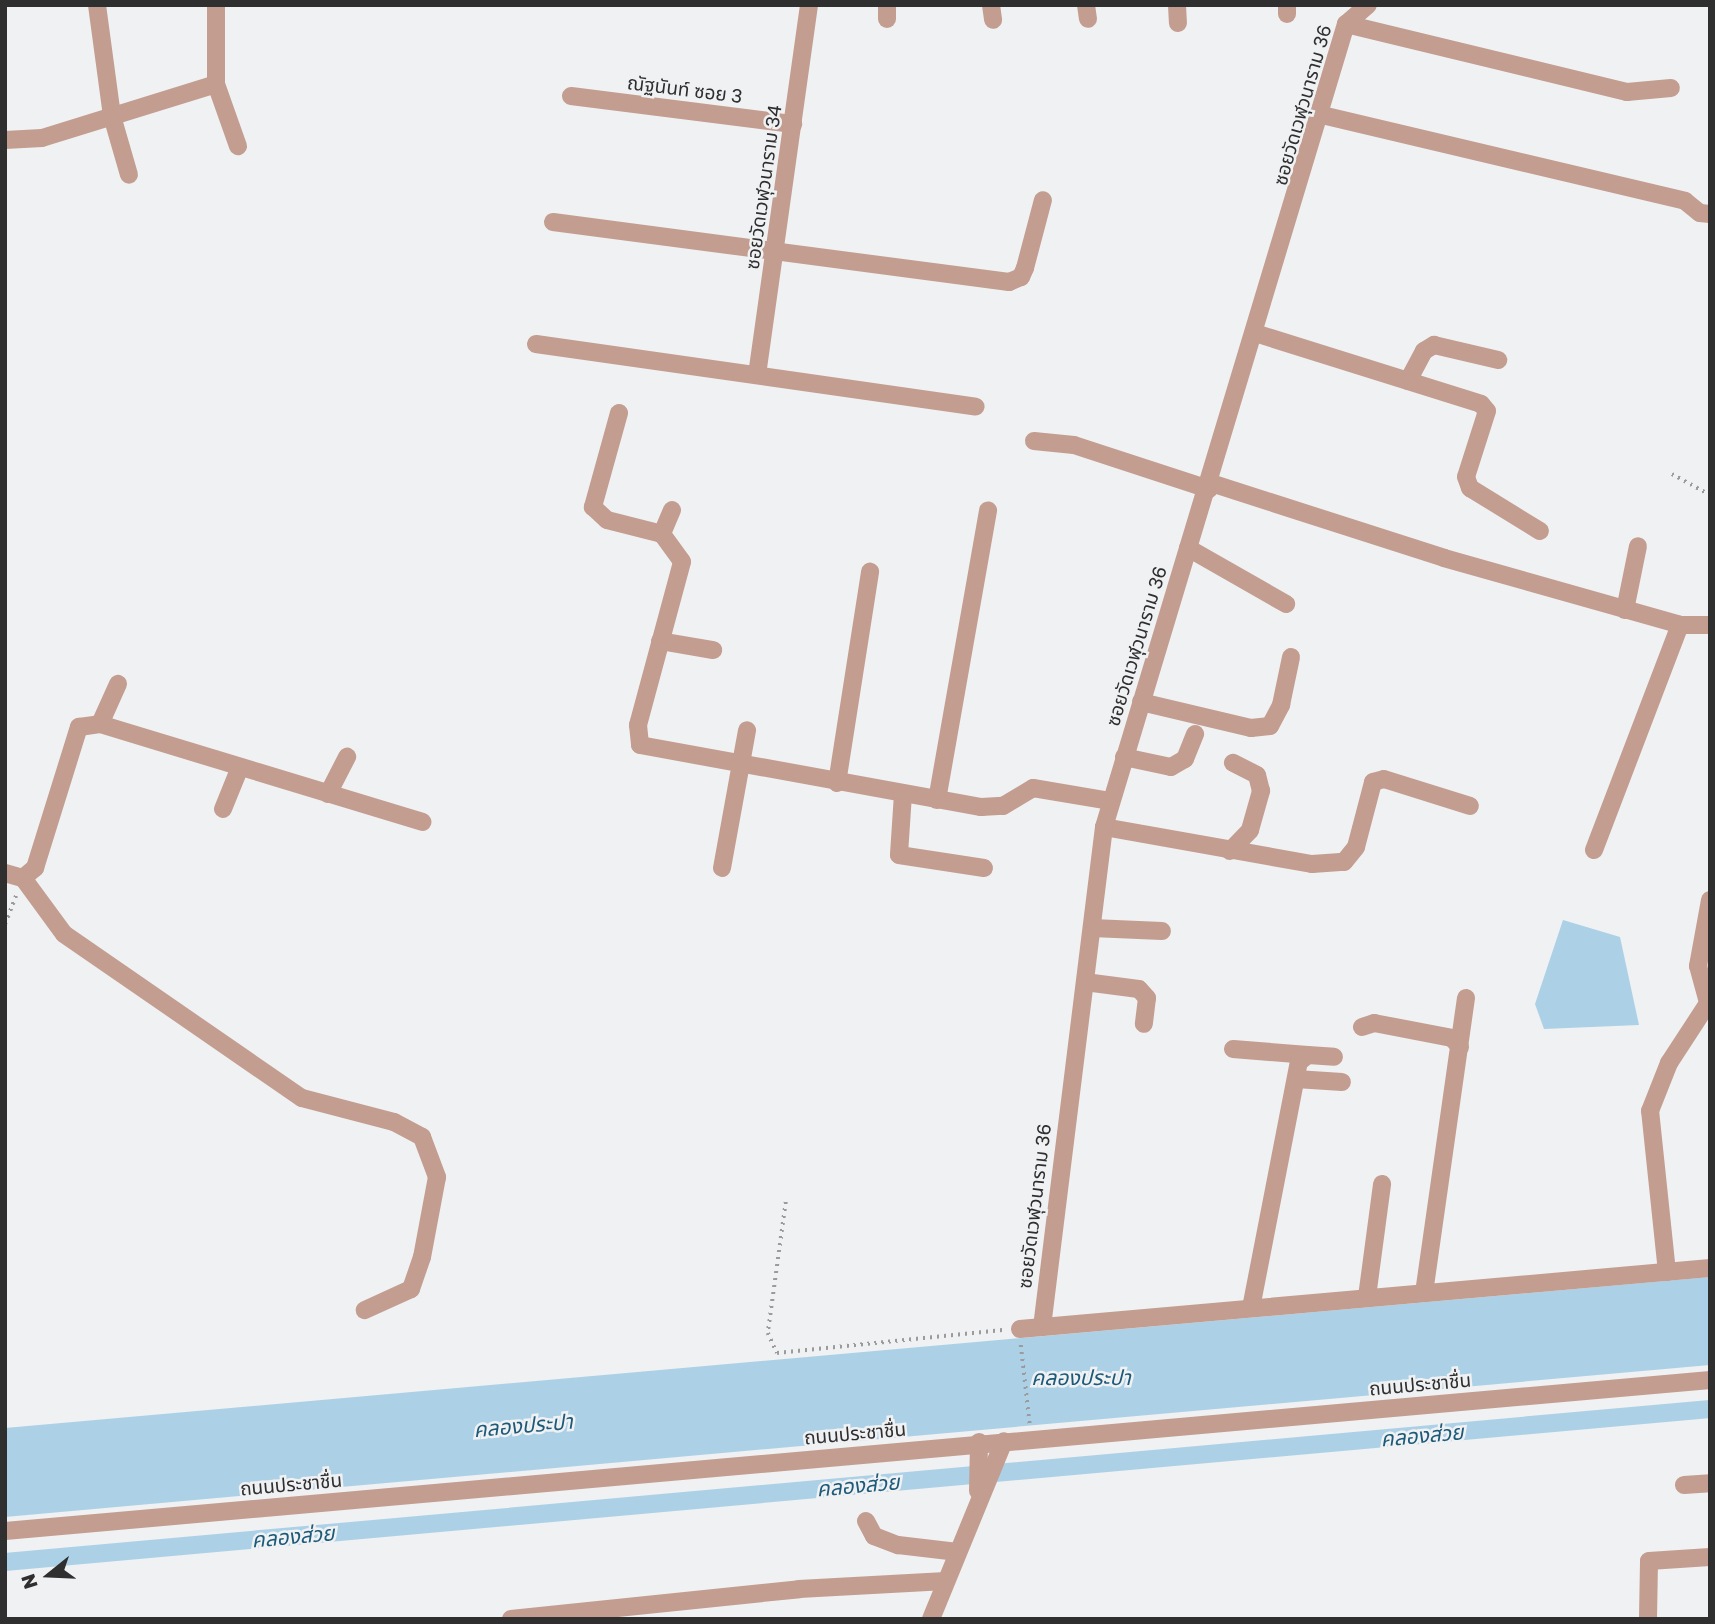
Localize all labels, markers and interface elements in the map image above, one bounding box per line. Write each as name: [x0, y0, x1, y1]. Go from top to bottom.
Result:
street label: ซอยวัดเวฬุวนาราม 36: [1268, 22, 1336, 188]
street label: ณัฐนันท์ ซอย 3: [626, 71, 744, 107]
street label: ซอยวัดเวฬุวนาราม 34: [740, 103, 786, 271]
street label: ซอยวัดเวฬุวนาราม 36: [1101, 563, 1171, 729]
street label: ซอยวัดเวฬุวนาราม 36: [1013, 1122, 1055, 1290]
water label: คลองประปา: [1031, 1364, 1131, 1390]
street label: ถนนประชาชื่น: [1368, 1368, 1472, 1400]
water label: คลองประปา: [472, 1408, 574, 1442]
street label: ถนนประชาชื่น: [803, 1417, 907, 1449]
water label: คลองส่วย: [1380, 1419, 1464, 1451]
street label: ถนนประชาชื่น: [239, 1468, 343, 1500]
water label: คลองส่วย: [816, 1469, 900, 1501]
water label: คลองส่วย: [251, 1520, 335, 1552]
north arrow: [14, 1540, 84, 1610]
text: N: [15, 1571, 42, 1592]

